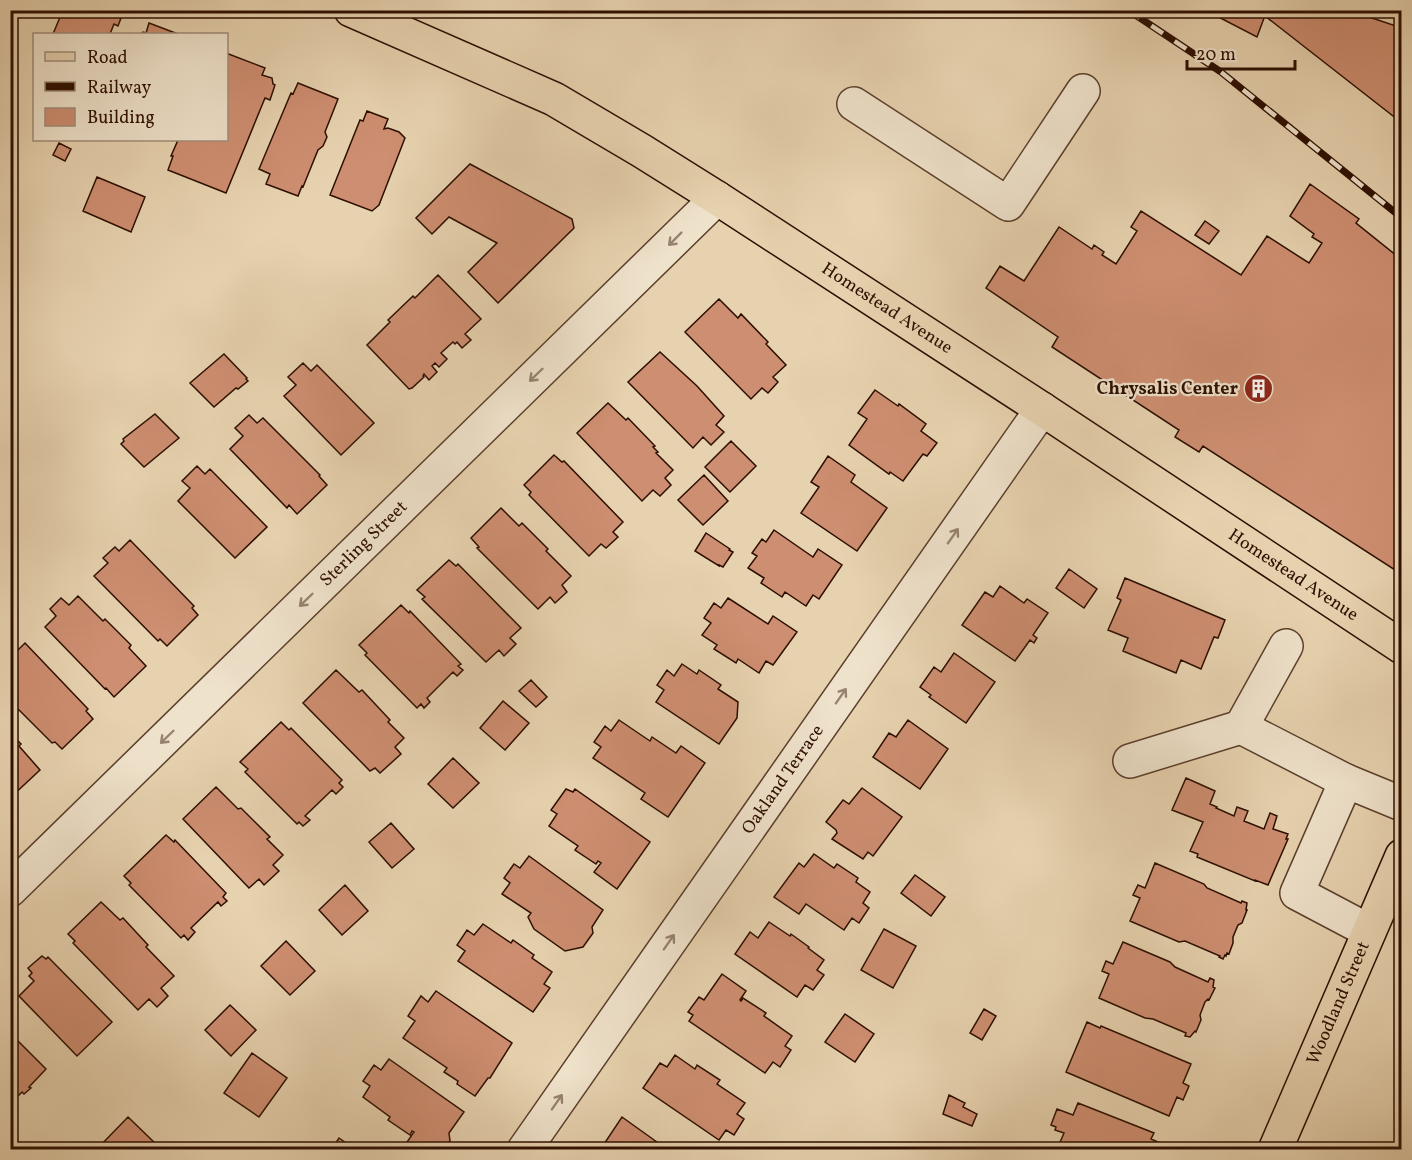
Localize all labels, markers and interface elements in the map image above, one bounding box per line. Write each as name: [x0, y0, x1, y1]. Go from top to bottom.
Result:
legend: [33, 33, 228, 141]
scale bar: [1187, 33, 1295, 71]
text: 20 m: [1196, 43, 1236, 68]
text: Road: [87, 46, 128, 71]
text: Railway: [87, 76, 151, 101]
text: Building: [87, 106, 155, 131]
one-way arrow: [667, 231, 682, 246]
street label: Homestead Avenue: [817, 257, 957, 360]
one-way arrow: [528, 368, 543, 383]
building icon: Chrysalis Center: [1243, 373, 1275, 405]
place label: Chrysalis Center: [1097, 377, 1238, 402]
street label: Sterling Street: [314, 495, 413, 592]
street label: Homestead Avenue: [1223, 523, 1363, 627]
one-way arrow: [947, 529, 959, 545]
one-way arrow: [299, 593, 314, 607]
one-way arrow: [835, 688, 847, 705]
street label: Oakland Terrace: [736, 720, 830, 839]
one-way arrow: [160, 729, 175, 744]
one-way arrow: [663, 934, 675, 950]
street label: Woodland Street: [1301, 938, 1376, 1069]
one-way arrow: [551, 1094, 563, 1110]

